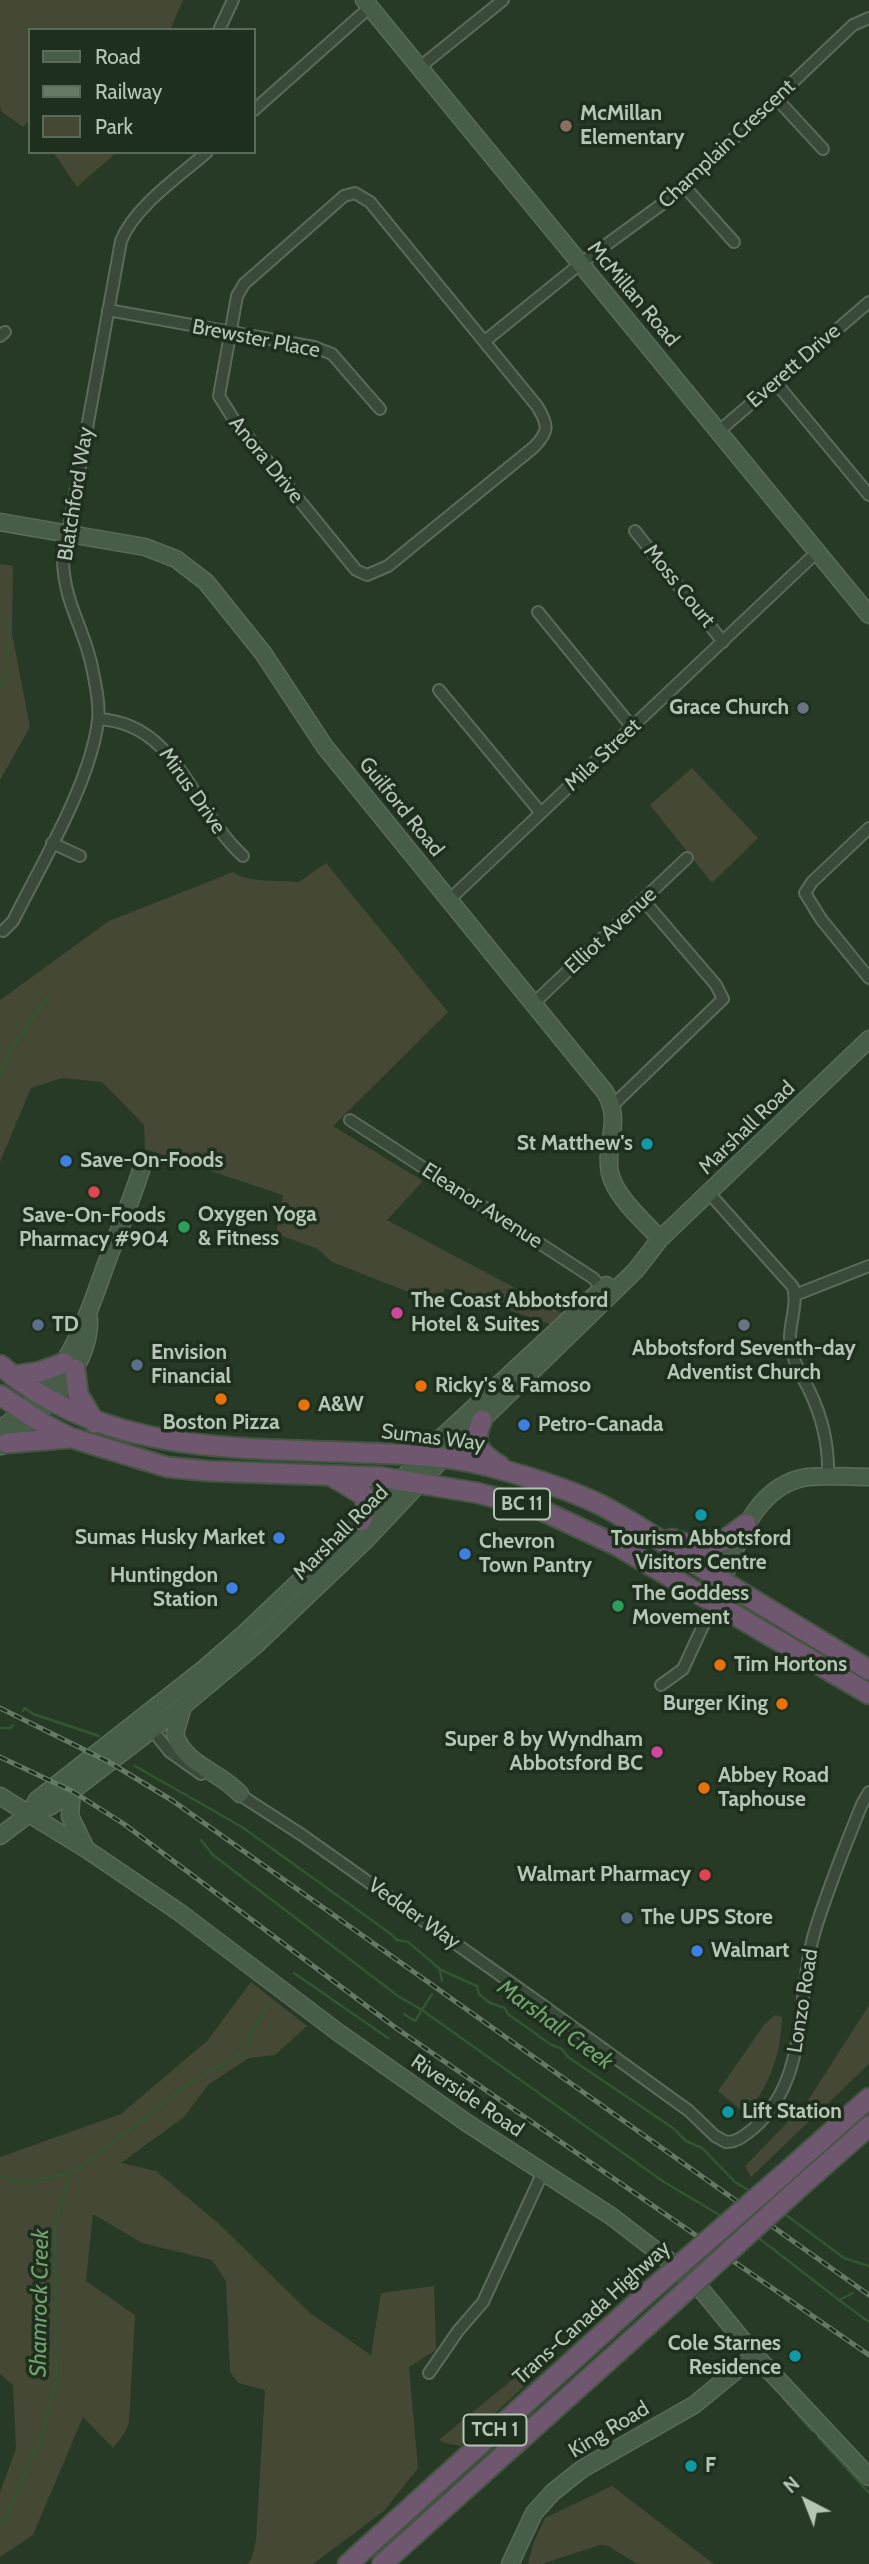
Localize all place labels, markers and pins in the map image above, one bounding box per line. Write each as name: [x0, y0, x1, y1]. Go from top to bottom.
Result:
place label: McMillan Elementary: [580, 101, 685, 151]
marker: McMillan Elementary: [558, 118, 574, 134]
place label: Grace Church: [669, 695, 789, 721]
marker: Grace Church: [795, 700, 811, 716]
place label: St Matthew's: [517, 1131, 633, 1157]
marker: St Matthew's: [639, 1136, 655, 1152]
place label: Save-On-Foods: [80, 1148, 223, 1174]
marker: Save-On-Foods: [58, 1153, 74, 1169]
marker: Save-On-Foods Pharmacy #904: [86, 1184, 102, 1200]
place label: Oxygen Yoga & Fitness: [198, 1202, 317, 1252]
place label: Save-On-Foods Pharmacy #904: [19, 1203, 169, 1253]
marker: Oxygen Yoga & Fitness: [176, 1219, 192, 1235]
place label: The Coast Abbotsford Hotel & Suites: [411, 1288, 608, 1338]
marker: The Coast Abbotsford Hotel & Suites: [389, 1305, 405, 1321]
place label: TD: [52, 1312, 79, 1338]
marker: TD: [30, 1317, 46, 1333]
marker: Abbotsford Seventh-day Adventist Church: [736, 1317, 752, 1333]
place label: Abbotsford Seventh-day Adventist Church: [632, 1336, 856, 1386]
place label: Envision Financial: [151, 1340, 231, 1390]
marker: Envision Financial: [129, 1357, 145, 1373]
place label: Ricky's & Famoso: [435, 1373, 591, 1399]
marker: Ricky's & Famoso: [413, 1378, 429, 1394]
marker: Boston Pizza: [213, 1391, 229, 1407]
place label: A&W: [318, 1392, 364, 1418]
marker: A&W: [296, 1397, 312, 1413]
place label: Boston Pizza: [162, 1410, 280, 1436]
place label: Petro-Canada: [538, 1412, 664, 1438]
marker: Petro-Canada: [516, 1417, 532, 1433]
marker: Tourism Abbotsford Visitors Centre: [693, 1507, 709, 1523]
place label: Sumas Husky Market: [75, 1525, 265, 1551]
place label: Tourism Abbotsford Visitors Centre: [611, 1526, 791, 1576]
place label: Chevron Town Pantry: [479, 1529, 592, 1579]
marker: Sumas Husky Market: [271, 1530, 287, 1546]
marker: Chevron Town Pantry: [457, 1546, 473, 1562]
place label: Huntingdon Station: [110, 1563, 218, 1613]
marker: Huntingdon Station: [224, 1580, 240, 1596]
place label: The Goddess Movement: [632, 1581, 749, 1631]
marker: The Goddess Movement: [610, 1598, 626, 1614]
place label: Tim Hortons: [734, 1652, 847, 1678]
marker: Tim Hortons: [712, 1657, 728, 1673]
place label: Burger King: [663, 1691, 768, 1717]
marker: Burger King: [774, 1696, 790, 1712]
place label: Super 8 by Wyndham Abbotsford BC: [444, 1727, 643, 1777]
marker: Super 8 by Wyndham Abbotsford BC: [649, 1744, 665, 1760]
place label: Abbey Road Taphouse: [718, 1763, 829, 1813]
marker: Abbey Road Taphouse: [696, 1780, 712, 1796]
place label: Walmart Pharmacy: [517, 1862, 691, 1888]
marker: Walmart Pharmacy: [697, 1867, 713, 1883]
place label: The UPS Store: [641, 1905, 773, 1931]
marker: The UPS Store: [619, 1910, 635, 1926]
place label: Walmart: [711, 1938, 789, 1964]
marker: Walmart: [689, 1943, 705, 1959]
place label: Lift Station: [742, 2099, 842, 2125]
marker: Lift Station: [720, 2104, 736, 2120]
place label: Cole Starnes Residence: [668, 2331, 781, 2381]
marker: Cole Starnes Residence: [787, 2348, 803, 2364]
place label: F: [705, 2453, 716, 2479]
marker: F: [683, 2458, 699, 2474]

